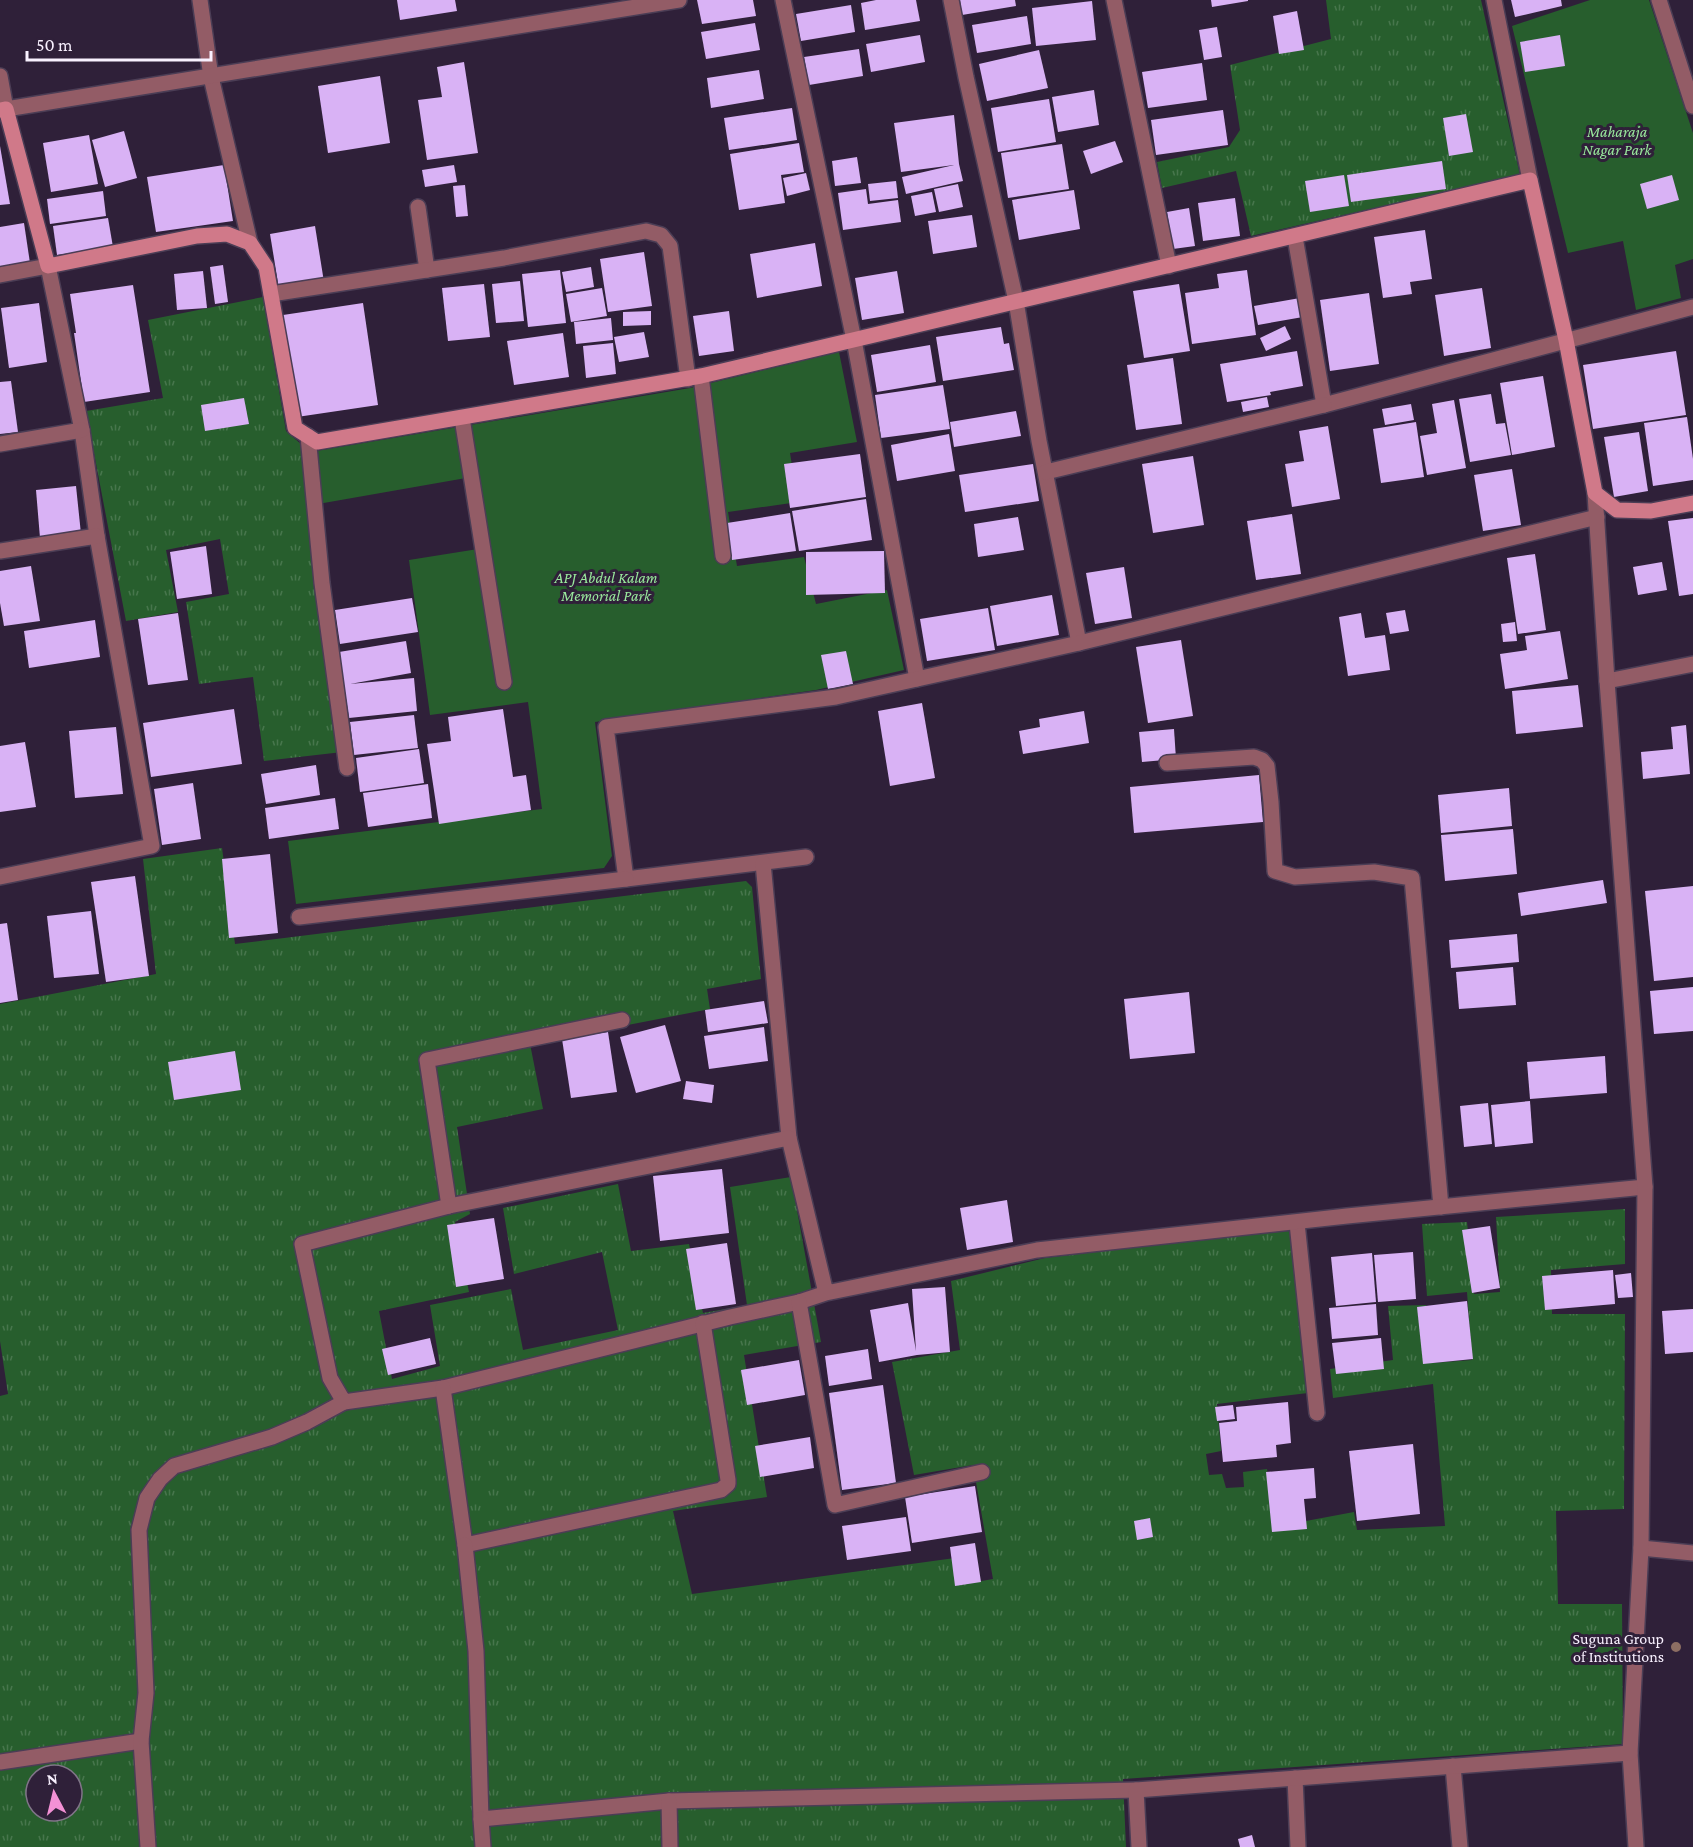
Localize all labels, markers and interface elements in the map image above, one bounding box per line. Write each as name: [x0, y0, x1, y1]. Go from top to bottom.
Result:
scale bar: [27, 24, 212, 62]
text: 50 m: [36, 35, 73, 55]
park label: Maharaja Nagar Park: [1583, 123, 1652, 159]
park label: APJ Abdul Kalam Memorial Park: [553, 569, 658, 604]
place label: Suguna Group of Institutions: [1573, 1630, 1664, 1665]
marker: Suguna Group of Institutions: [1669, 1640, 1683, 1654]
north arrow: [24, 1763, 84, 1823]
text: N: [46, 1769, 59, 1788]

